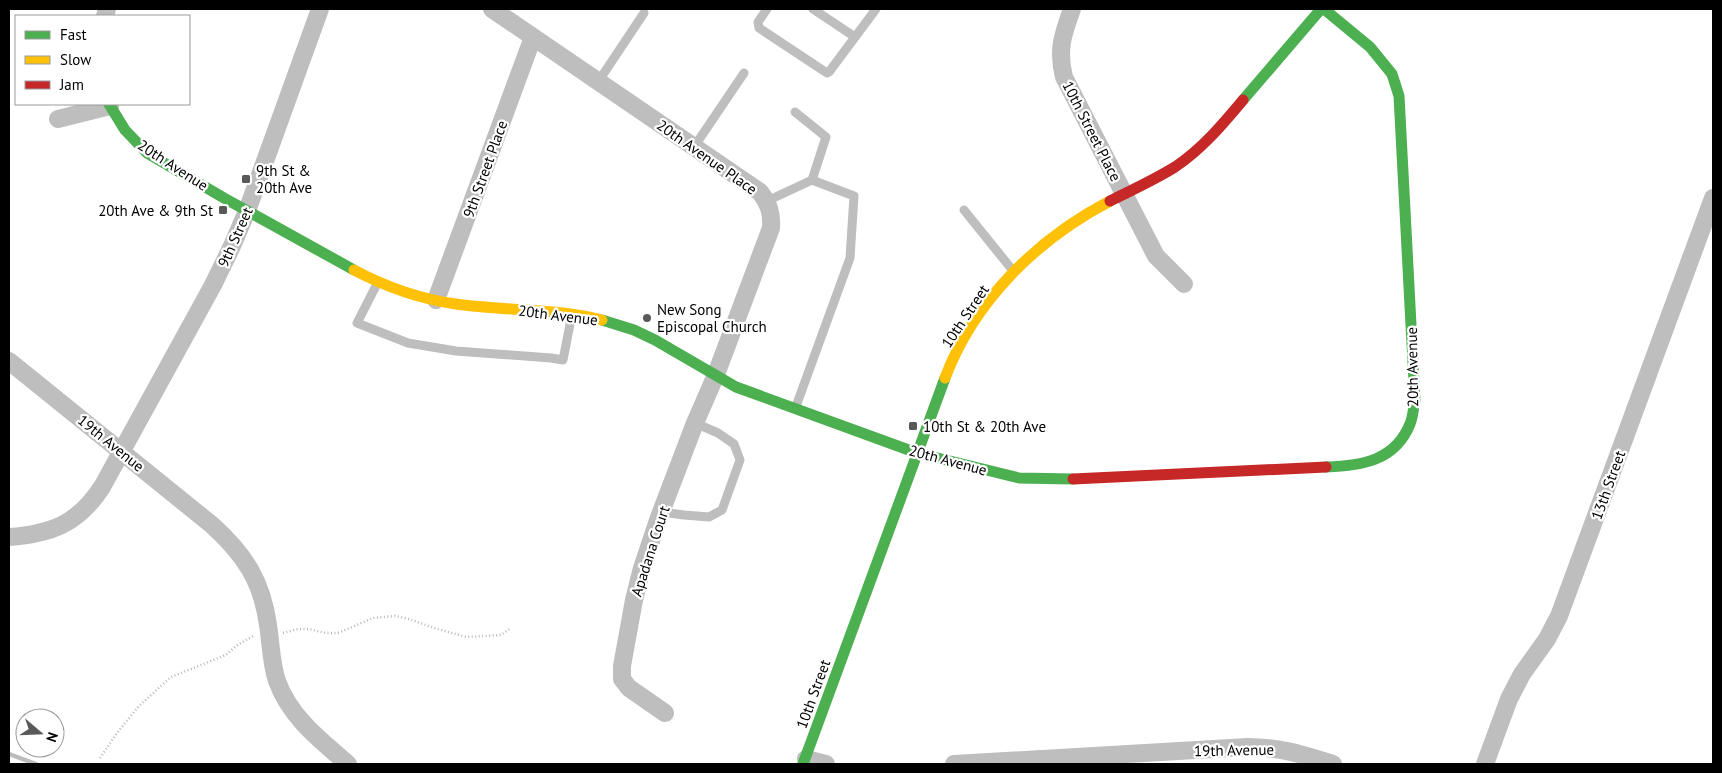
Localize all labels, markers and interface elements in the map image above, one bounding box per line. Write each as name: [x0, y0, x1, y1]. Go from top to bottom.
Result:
legend: [15, 15, 190, 105]
text: Fast: [60, 25, 87, 44]
text: Slow: [60, 50, 91, 69]
text: Jam: [59, 75, 84, 94]
street label: 10th Street Place: [1059, 78, 1125, 184]
street label: 20th Avenue Place: [653, 115, 761, 199]
street label: 9th Street Place: [459, 118, 511, 220]
street label: 20th Avenue: [134, 135, 212, 195]
place label: 9th St & 20th Ave: [256, 161, 312, 197]
marker: 9th St & 20th Ave: [240, 173, 252, 185]
place label: 20th Ave & 9th St: [98, 201, 213, 220]
street label: 9th Street: [213, 204, 257, 270]
marker: 20th Ave & 9th St: [217, 204, 229, 216]
street label: 10th Street: [937, 281, 993, 351]
place label: New Song Episcopal Church: [657, 300, 767, 336]
street label: 20th Avenue: [517, 301, 599, 329]
marker: New Song Episcopal Church: [641, 312, 653, 324]
street label: 20th Avenue: [1402, 327, 1422, 407]
street label: 19th Avenue: [74, 410, 148, 476]
place label: 10th St & 20th Ave: [923, 417, 1046, 436]
marker: 10th St & 20th Ave: [907, 420, 919, 432]
street label: 20th Avenue: [907, 440, 989, 480]
street label: 13th Street: [1587, 448, 1629, 522]
street label: Apadana Court: [626, 503, 674, 599]
street label: 10th Street: [792, 657, 834, 731]
north arrow: [15, 708, 65, 758]
text: N: [42, 730, 62, 745]
street label: 19th Avenue: [1194, 740, 1274, 760]

